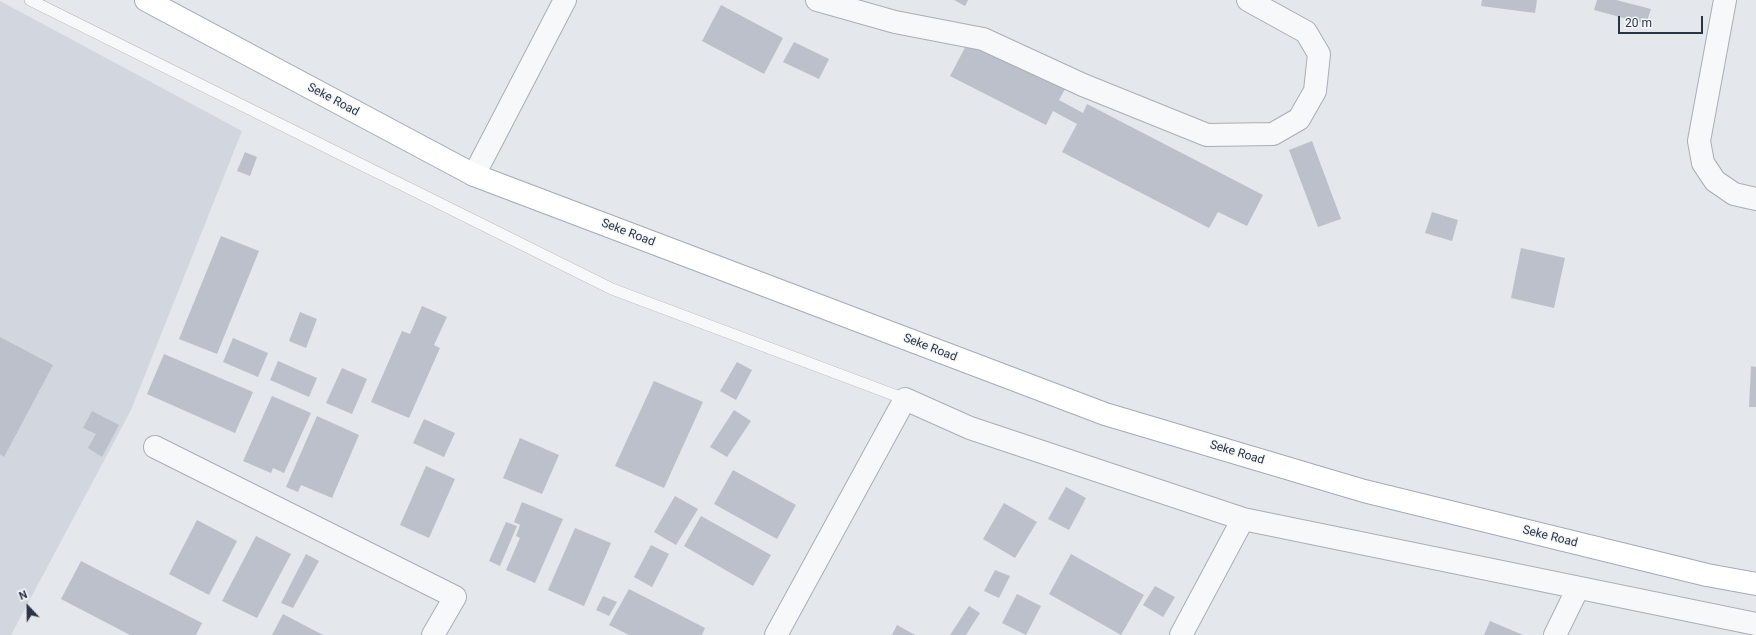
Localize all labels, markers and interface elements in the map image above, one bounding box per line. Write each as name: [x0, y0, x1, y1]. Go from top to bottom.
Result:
scale bar: [1620, 8, 1705, 34]
text: 20 m: [1625, 16, 1652, 30]
street label: Seke Road: [305, 80, 361, 120]
street label: Seke Road: [599, 216, 657, 250]
street label: Seke Road: [901, 331, 959, 365]
street label: Seke Road: [1208, 438, 1266, 468]
street label: Seke Road: [1521, 523, 1579, 551]
north arrow: [8, 587, 48, 627]
text: N: [17, 588, 29, 603]

